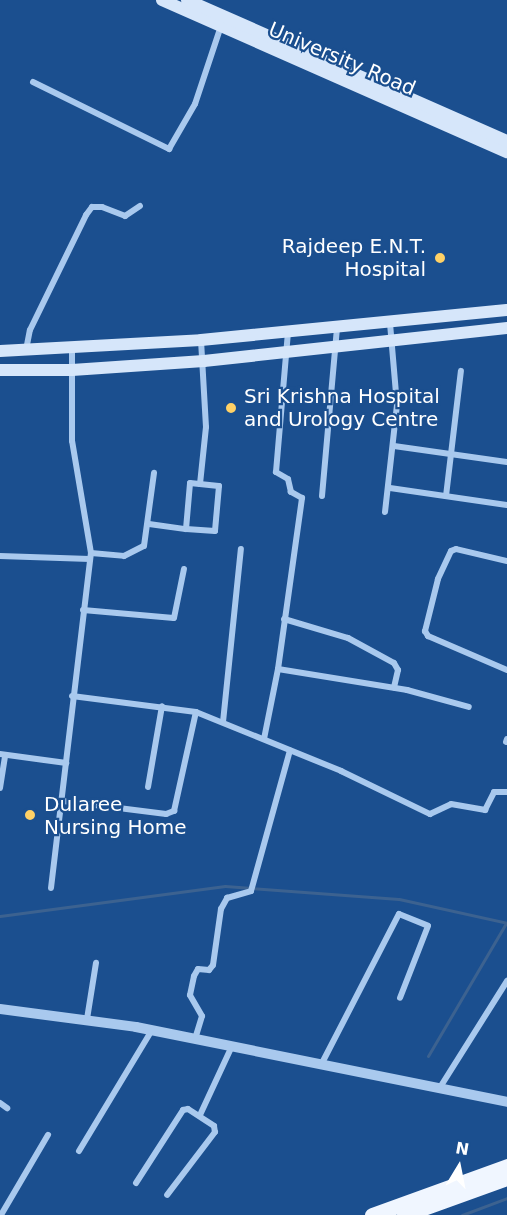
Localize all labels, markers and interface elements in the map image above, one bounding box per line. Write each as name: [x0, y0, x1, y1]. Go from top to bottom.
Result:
street label: University Road: [265, 17, 419, 101]
place label: Rajdeep E.N.T. Hospital: [282, 234, 426, 281]
marker: Rajdeep E.N.T. Hospital: [431, 249, 449, 267]
place label: Sri Krishna Hospital and Urology Centre: [244, 384, 440, 431]
marker: Sri Krishna Hospital and Urology Centre: [222, 399, 240, 417]
place label: Dularee Nursing Home: [44, 792, 187, 839]
marker: Dularee Nursing Home: [21, 806, 39, 824]
north arrow: [429, 1137, 489, 1197]
text: N: [454, 1138, 470, 1159]

